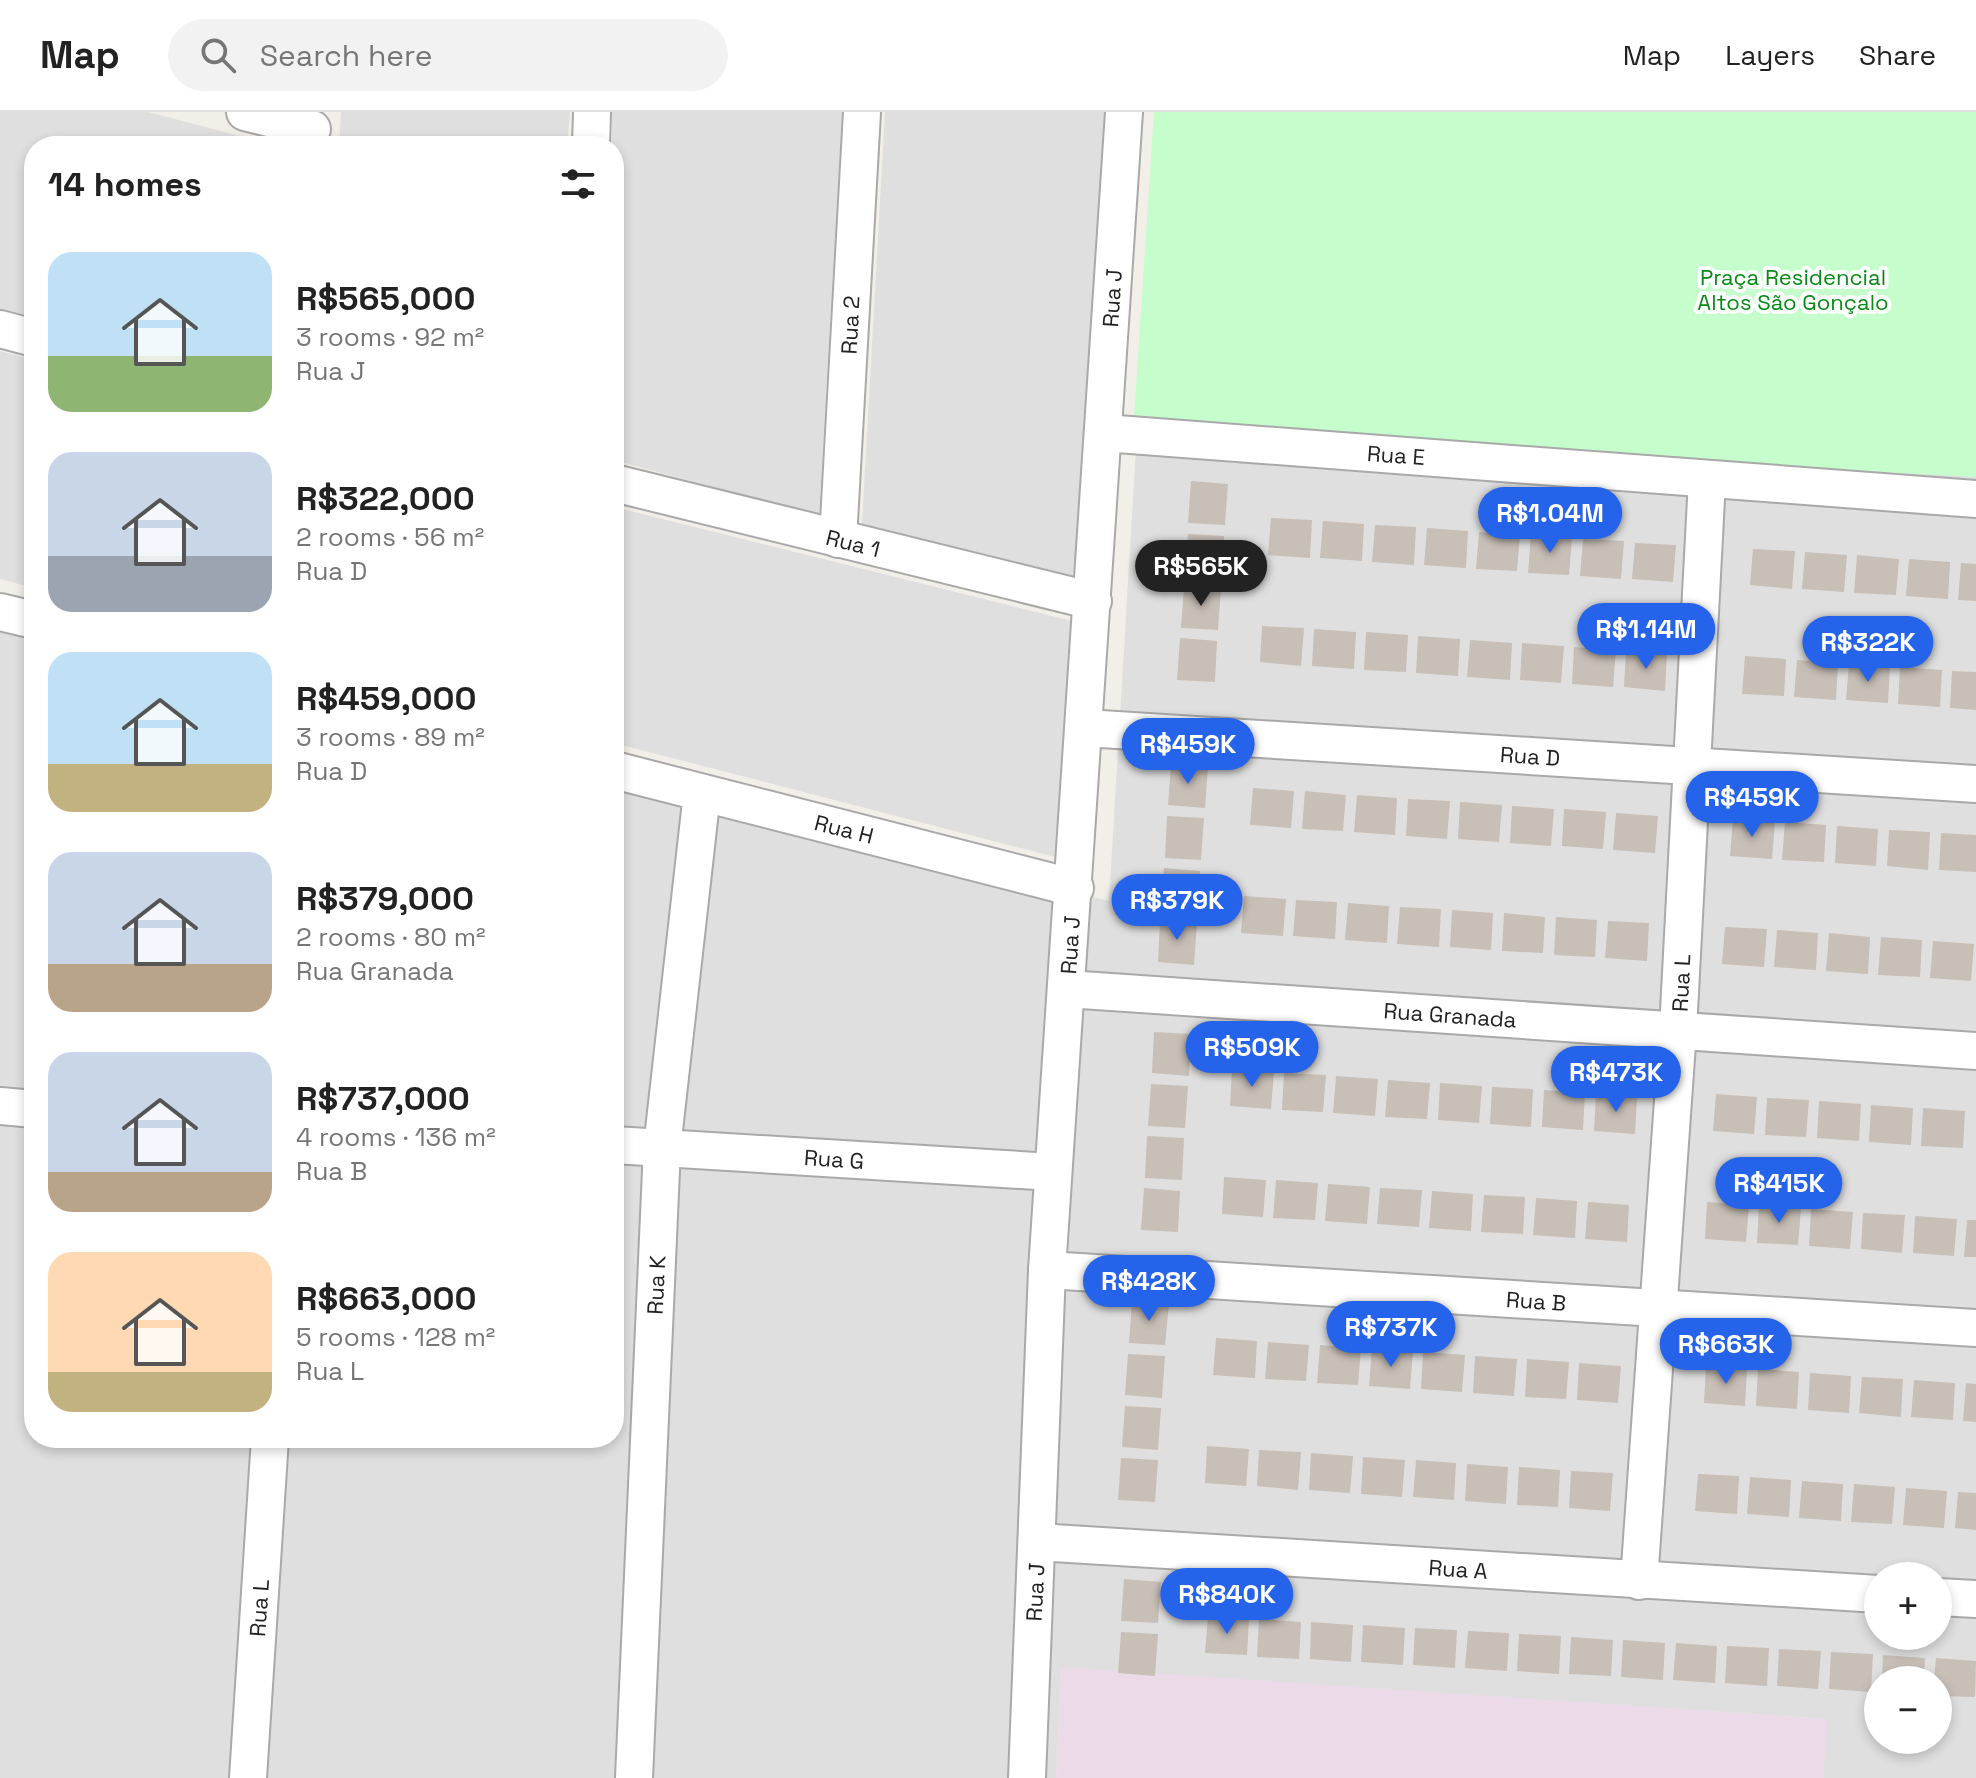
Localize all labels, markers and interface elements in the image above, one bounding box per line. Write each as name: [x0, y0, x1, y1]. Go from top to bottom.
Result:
search box: [168, 19, 728, 91]
text: Map: [40, 31, 120, 79]
icon: search: [196, 33, 240, 77]
text: Search here: [260, 36, 433, 75]
text: Map: [1623, 37, 1681, 73]
text: Layers: [1725, 37, 1815, 73]
text: Share: [1859, 37, 1936, 73]
icon: filters: [556, 162, 600, 206]
text: 14 homes: [48, 163, 202, 206]
park label: Praça Residencial Altos São Gonçalo: [1697, 263, 1889, 316]
street label: Rua J: [1096, 268, 1128, 328]
text: R$565,000: [296, 277, 476, 320]
icon: home: [112, 284, 208, 380]
street label: Rua 2: [834, 295, 866, 355]
text: 3 rooms · 92 m²: [296, 320, 484, 354]
text: Rua J: [296, 354, 365, 388]
street label: Rua E: [1366, 439, 1426, 471]
text: R$322,000: [296, 477, 475, 520]
icon: home: [112, 484, 208, 580]
pin: R$1.04M: [1476, 487, 1624, 555]
text: R$1.04M: [1496, 496, 1604, 530]
text: 2 rooms · 56 m²: [296, 520, 484, 554]
street label: Rua 1: [823, 523, 883, 563]
pin: R$565K: [1136, 540, 1266, 608]
text: R$565K: [1153, 549, 1249, 583]
text: Rua D: [296, 554, 367, 588]
pin: R$1.14M: [1572, 603, 1720, 671]
text: R$1.14M: [1595, 612, 1697, 646]
pin: R$322K: [1803, 616, 1933, 684]
text: R$322K: [1820, 625, 1916, 659]
text: R$459,000: [296, 677, 476, 720]
icon: home: [112, 684, 208, 780]
pin: R$459K: [1123, 718, 1253, 786]
text: 3 rooms · 89 m²: [296, 720, 485, 754]
text: R$459K: [1140, 727, 1236, 761]
street label: Rua D: [1499, 740, 1561, 772]
text: Rua D: [296, 754, 367, 788]
pin: R$459K: [1687, 771, 1817, 839]
text: R$459K: [1704, 780, 1800, 814]
street label: Rua H: [811, 808, 877, 850]
pin: R$379K: [1112, 874, 1242, 942]
text: R$379,000: [296, 877, 474, 920]
text: R$379K: [1130, 883, 1224, 917]
icon: home: [112, 884, 208, 980]
street label: Rua J: [1054, 915, 1086, 975]
text: 2 rooms · 80 m²: [296, 920, 486, 954]
street label: Rua L: [1666, 953, 1696, 1013]
text: Rua Granada: [296, 954, 454, 988]
street label: Rua Granada: [1382, 996, 1518, 1034]
pin: R$509K: [1187, 1021, 1317, 1089]
text: R$509K: [1204, 1030, 1300, 1064]
pin: R$473K: [1551, 1046, 1681, 1114]
text: R$473K: [1569, 1055, 1663, 1089]
text: R$737,000: [296, 1077, 470, 1120]
icon: home: [112, 1084, 208, 1180]
text: 4 rooms · 136 m²: [296, 1120, 496, 1154]
street label: Rua G: [803, 1143, 865, 1175]
text: Rua B: [296, 1154, 367, 1188]
pin: R$415K: [1714, 1157, 1844, 1225]
text: R$415K: [1733, 1166, 1825, 1200]
street label: Rua K: [640, 1254, 672, 1315]
pin: R$428K: [1084, 1255, 1214, 1323]
text: R$428K: [1101, 1264, 1197, 1298]
text: R$663,000: [296, 1277, 476, 1320]
icon: home: [112, 1284, 208, 1380]
street label: Rua B: [1505, 1285, 1567, 1317]
pin: R$737K: [1326, 1301, 1456, 1369]
text: R$737K: [1344, 1310, 1438, 1344]
pin: R$663K: [1661, 1318, 1791, 1386]
text: 5 rooms · 128 m²: [296, 1320, 495, 1354]
text: R$663K: [1678, 1327, 1774, 1361]
text: Rua L: [296, 1354, 364, 1388]
street label: Rua A: [1427, 1553, 1489, 1585]
street label: Rua J: [1019, 1562, 1051, 1622]
map controls: [1864, 1562, 1952, 1754]
button: +: [1864, 1562, 1952, 1650]
pin: R$840K: [1162, 1568, 1292, 1636]
text: R$840K: [1178, 1577, 1276, 1611]
street label: Rua L: [243, 1578, 275, 1638]
button: −: [1864, 1666, 1952, 1754]

